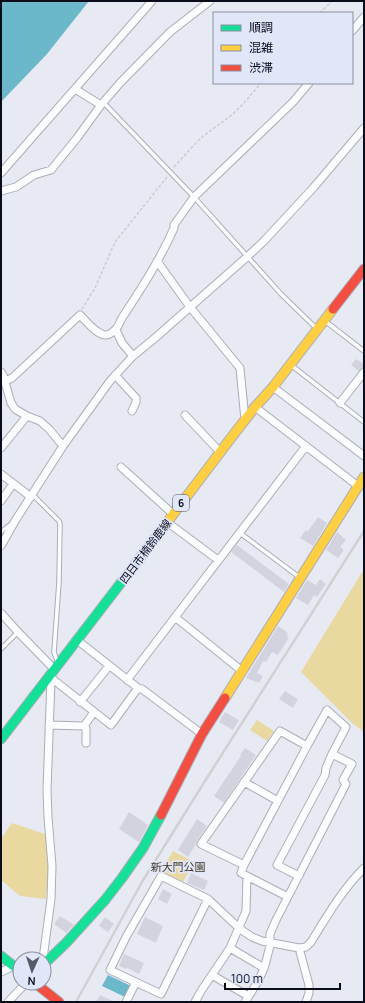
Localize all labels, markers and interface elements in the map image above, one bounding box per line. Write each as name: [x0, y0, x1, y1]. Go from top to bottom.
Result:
legend: [213, 12, 353, 84]
text: 順調: [249, 19, 273, 36]
text: 混雑: [249, 39, 273, 56]
text: 渋滞: [249, 59, 273, 76]
road number: 6: [173, 495, 189, 511]
street label: 四日市楠鈴鹿線: [116, 516, 174, 586]
park label: 新大門公園: [151, 859, 206, 874]
north arrow: [12, 951, 52, 991]
scale bar: [225, 965, 340, 991]
text: 100 m: [231, 970, 263, 987]
text: N: [27, 974, 36, 989]

